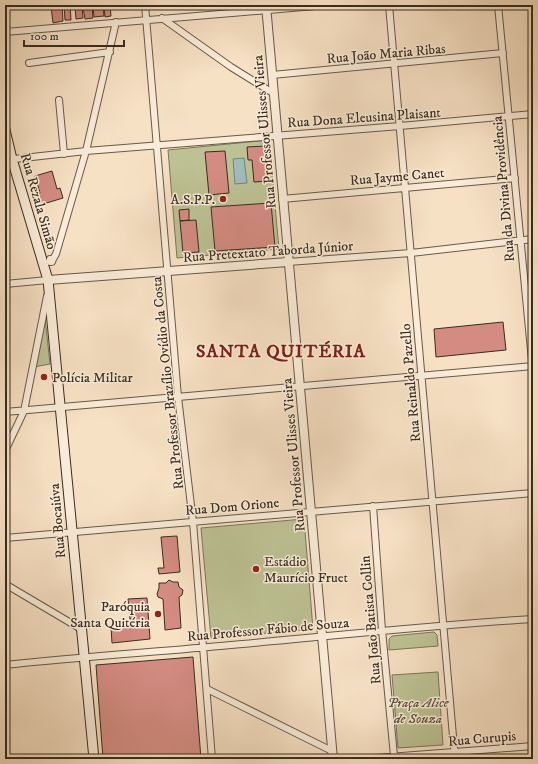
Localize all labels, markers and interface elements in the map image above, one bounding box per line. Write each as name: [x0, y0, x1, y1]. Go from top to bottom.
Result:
scale bar: [24, 22, 124, 48]
text: 100 m: [30, 29, 59, 44]
street label: Rua João Maria Ribas: [326, 40, 447, 68]
street label: Rua Professor Ulisses Vieira: [249, 54, 281, 209]
street label: Rua Dona Eleusina Plaisant: [287, 104, 442, 132]
street label: Rua da Divina Providência: [489, 115, 519, 263]
street label: Rua Rezala Simão: [16, 151, 60, 252]
street label: Rua Jayme Canet: [349, 164, 446, 190]
place label: A.S.P.P.: [170, 191, 215, 209]
marker: A.S.P.P.: [218, 194, 228, 204]
street label: Rua Pretextato Taborda Júnior: [182, 237, 355, 267]
street label: Rua Professor Brazílio Ovídio da Costa: [148, 275, 188, 490]
street label: Rua Reinaldo Pazello: [397, 323, 425, 443]
district label: SANTA QUITÉRIA: [196, 340, 366, 363]
place label: Polícia Militar: [52, 369, 134, 387]
marker: Polícia Militar: [39, 372, 49, 382]
street label: Rua Professor Ulisses Vieira: [278, 377, 310, 532]
street label: Rua Bocaiúva: [46, 483, 70, 559]
street label: Rua Dom Orione: [184, 494, 280, 520]
place label: Estádio Maurício Fruet: [264, 553, 348, 587]
street label: Rua João Batista Collin: [356, 554, 386, 685]
marker: Estádio Maurício Fruet: [251, 564, 261, 574]
place label: Paróquia Santa Quitéria: [70, 598, 150, 632]
marker: Paróquia Santa Quitéria: [153, 609, 163, 619]
street label: Rua Professor Fábio de Souza: [186, 614, 350, 646]
park label: Praça Alice de Souza: [387, 694, 450, 728]
street label: Rua Curupis: [447, 727, 517, 751]

